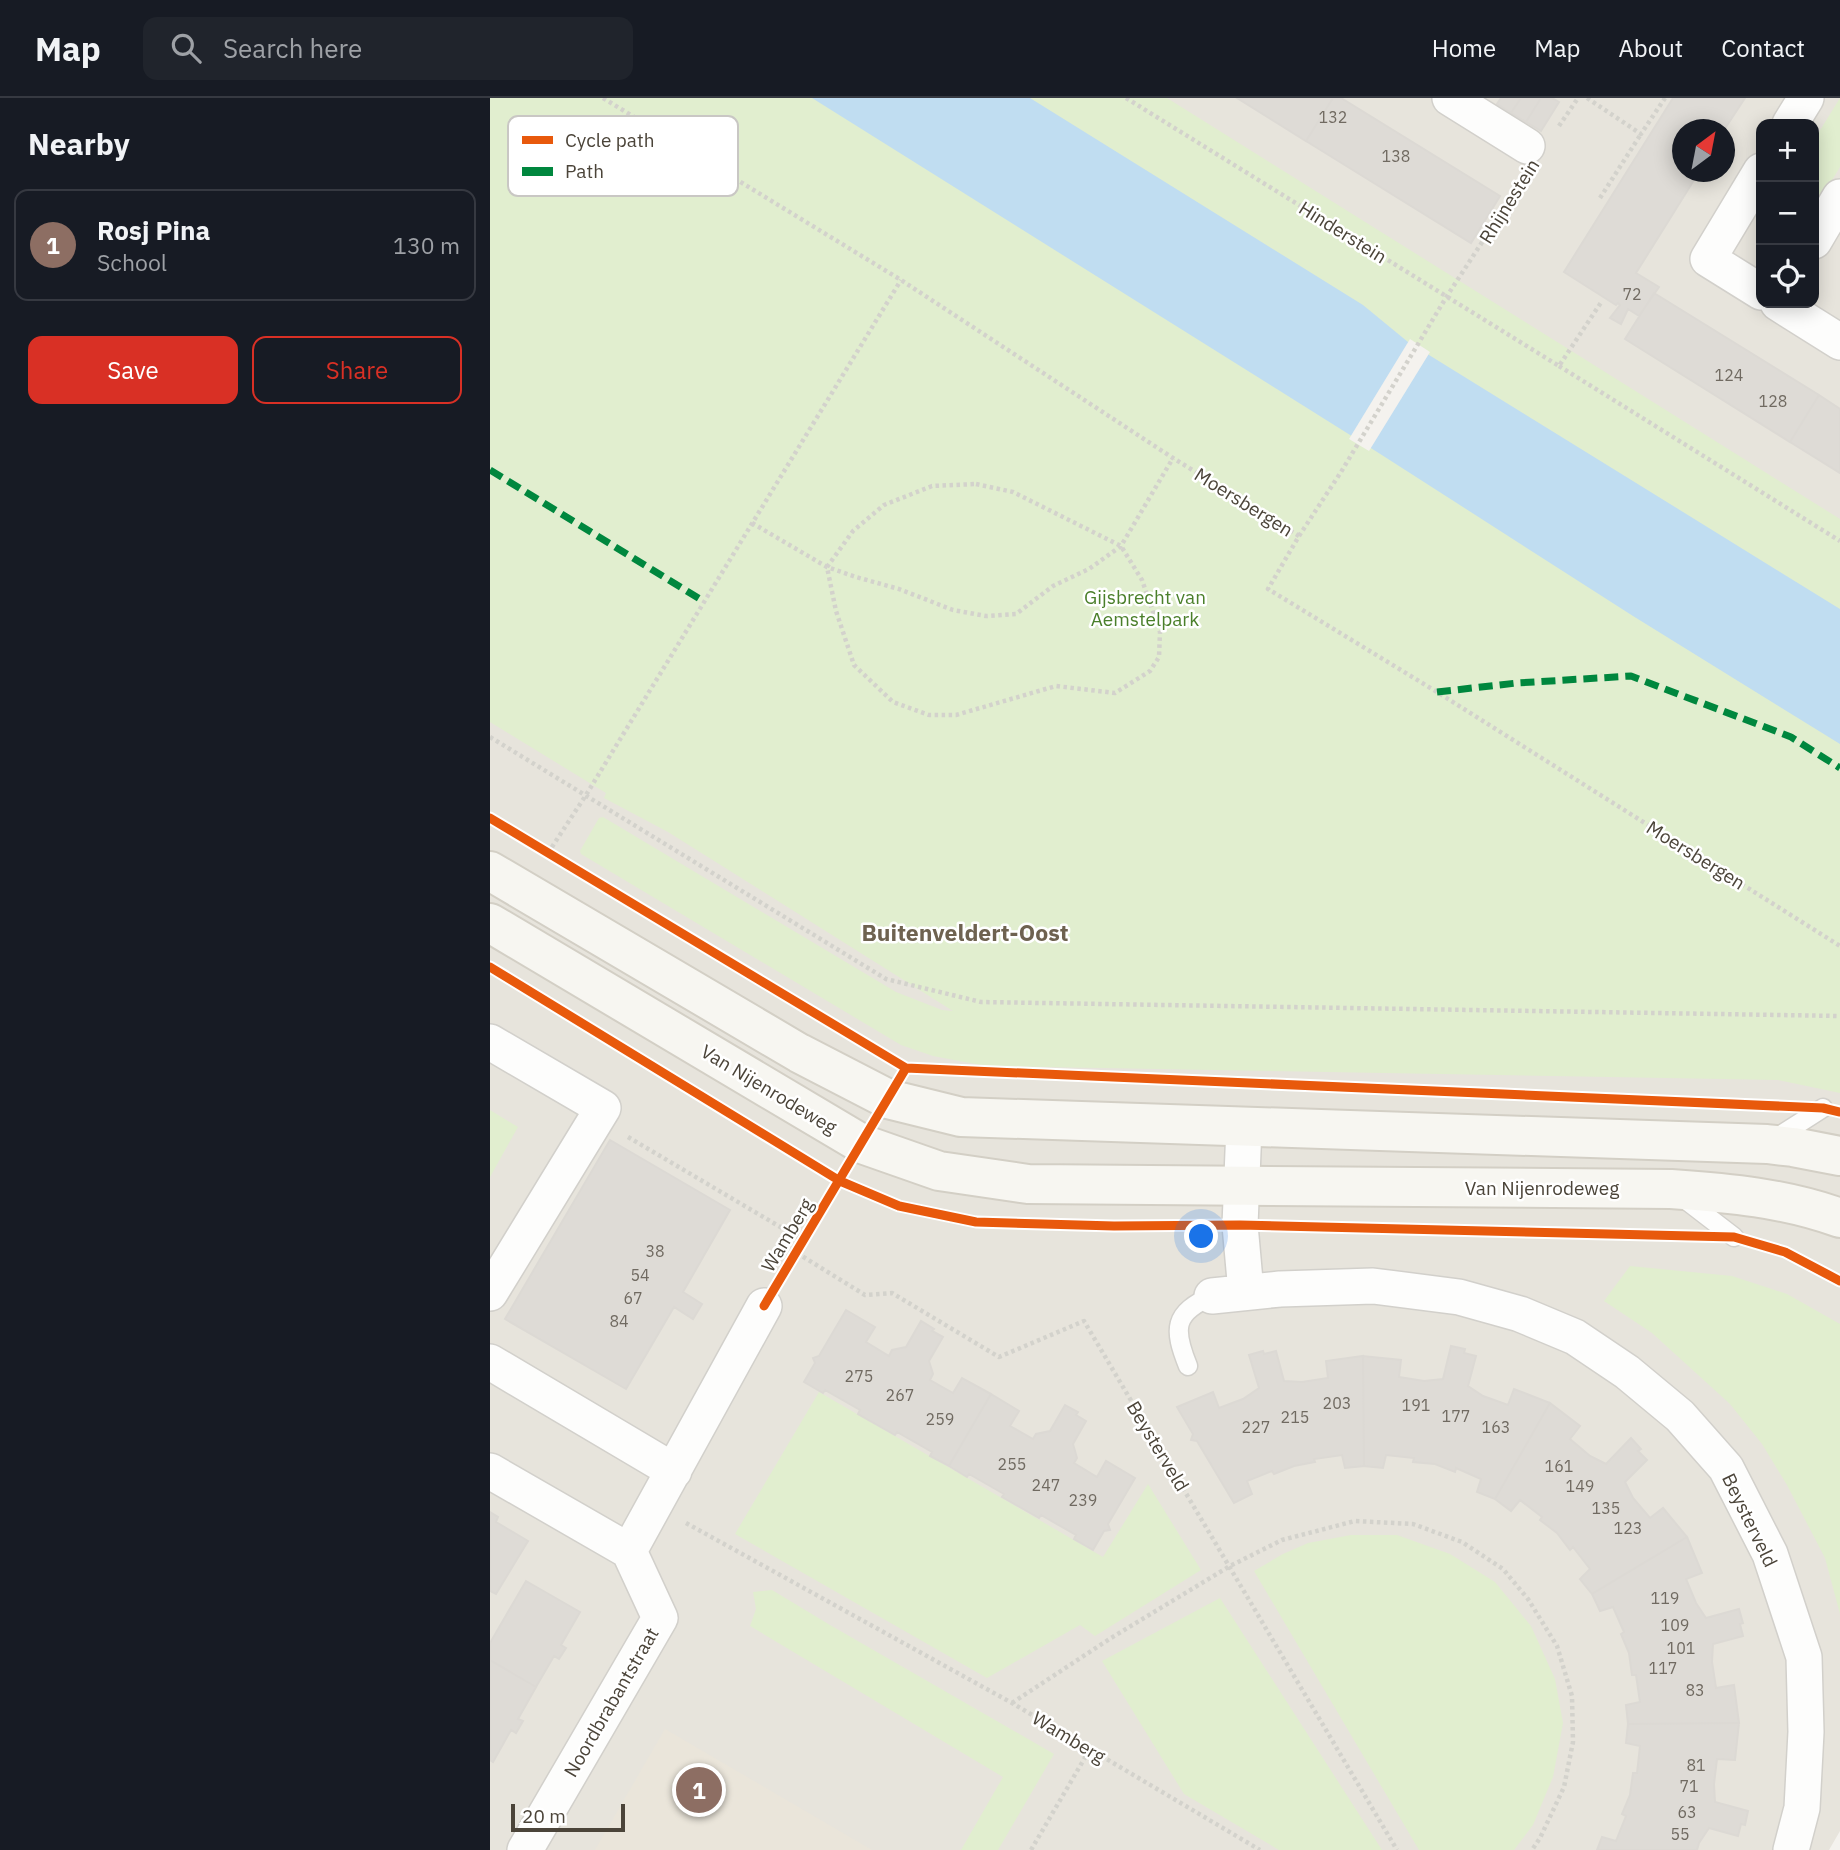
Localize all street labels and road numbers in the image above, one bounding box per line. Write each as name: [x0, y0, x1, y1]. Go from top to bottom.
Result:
street label: Rhijnestein: [1474, 154, 1544, 248]
street label: Hinderstein: [1295, 196, 1391, 268]
street label: Moersbergen: [1190, 462, 1298, 542]
street label: Moersbergen: [1642, 815, 1750, 895]
street label: Van Nijenrodeweg: [697, 1039, 841, 1139]
street label: Van Nijenrodeweg: [1465, 1176, 1619, 1200]
street label: Wamberg: [756, 1194, 818, 1276]
street label: Beysterveld: [1122, 1396, 1194, 1496]
street label: Beysterveld: [1717, 1469, 1783, 1571]
street label: Noordbrabantstraat: [558, 1623, 664, 1781]
street label: Wamberg: [1028, 1706, 1110, 1768]

